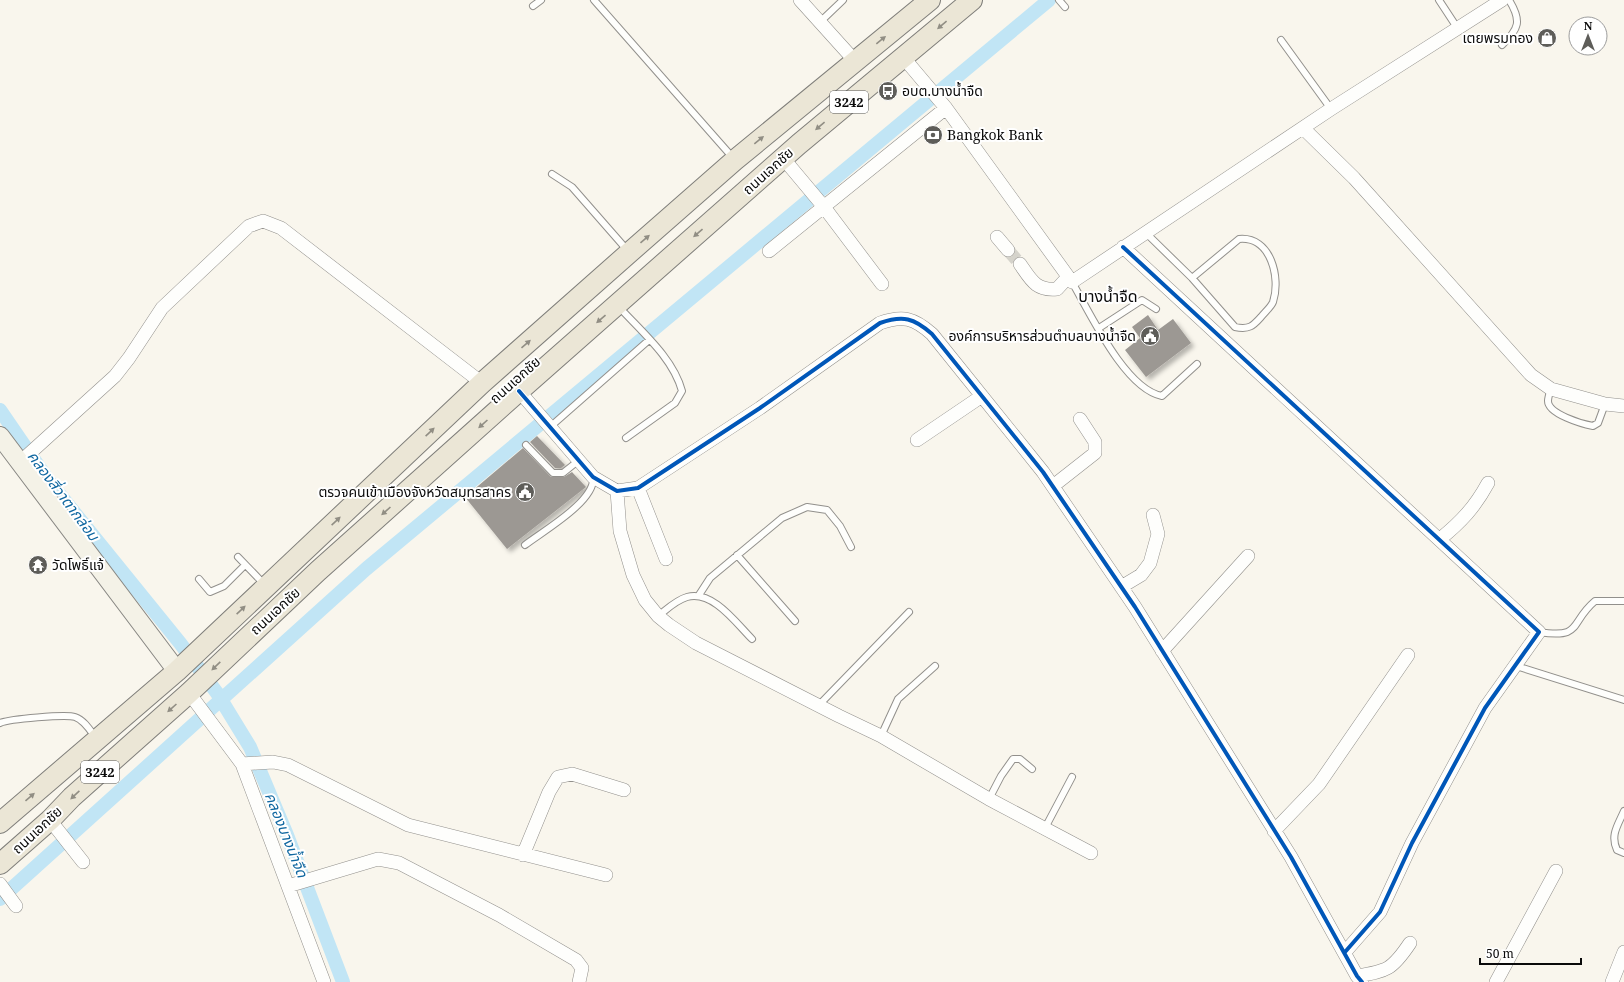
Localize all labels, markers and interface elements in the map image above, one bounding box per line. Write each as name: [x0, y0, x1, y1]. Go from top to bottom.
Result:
north arrow: [1568, 16, 1608, 56]
text: N: [1584, 18, 1593, 33]
one-way arrow: [937, 20, 947, 29]
shop icon: เตยพรมทอง: [1536, 27, 1558, 49]
place label: เตยพรมทอง: [1463, 28, 1533, 47]
one-way arrow: [876, 35, 887, 44]
bus stop icon: อบต.บางน้ำจืด: [877, 80, 899, 102]
place label: อบต.บางน้ำจืด: [902, 81, 983, 100]
road number: 3242: [830, 91, 868, 113]
one-way arrow: [815, 121, 826, 130]
bank icon: Bangkok Bank: [922, 124, 944, 146]
place label: Bangkok Bank: [947, 125, 1043, 144]
one-way arrow: [754, 136, 764, 144]
street label: ถนนเอกชัย: [738, 143, 797, 198]
one-way arrow: [693, 228, 703, 238]
one-way arrow: [639, 235, 650, 244]
district label: บางน้ำจืด: [1078, 285, 1138, 307]
one-way arrow: [596, 314, 605, 323]
public building icon: องค์การบริหารส่วนตำบลบางน้ำจืด: [1139, 325, 1161, 347]
place label: องค์การบริหารส่วนตำบลบางน้ำจืด: [948, 326, 1136, 345]
one-way arrow: [521, 339, 531, 349]
street label: ถนนเอกชัย: [485, 352, 544, 407]
one-way arrow: [478, 419, 487, 428]
one-way arrow: [425, 427, 435, 437]
water label: คลองสี่วาตากล่อม: [23, 446, 105, 546]
public building icon: ตรวจคนเข้าเมืองจังหวัดสมุทรสาคร: [514, 481, 536, 503]
place label: ตรวจคนเข้าเมืองจังหวัดสมุทรสาคร: [318, 482, 511, 501]
one-way arrow: [380, 506, 391, 515]
one-way arrow: [331, 516, 341, 526]
temple icon: วัดโพธิ์แจ้: [27, 554, 49, 576]
place label: วัดโพธิ์แจ้: [52, 555, 104, 574]
street label: ถนนเอกชัย: [245, 583, 304, 639]
one-way arrow: [236, 605, 246, 615]
one-way arrow: [211, 662, 221, 671]
one-way arrow: [166, 704, 177, 713]
road number: 3242: [81, 761, 119, 783]
water label: คลองบางน้ำจืด: [261, 789, 313, 881]
one-way arrow: [69, 790, 80, 799]
one-way arrow: [24, 793, 35, 802]
street label: ถนนเอกชัย: [7, 802, 66, 858]
scale bar: [1480, 940, 1581, 966]
text: 50 m: [1486, 945, 1514, 962]

